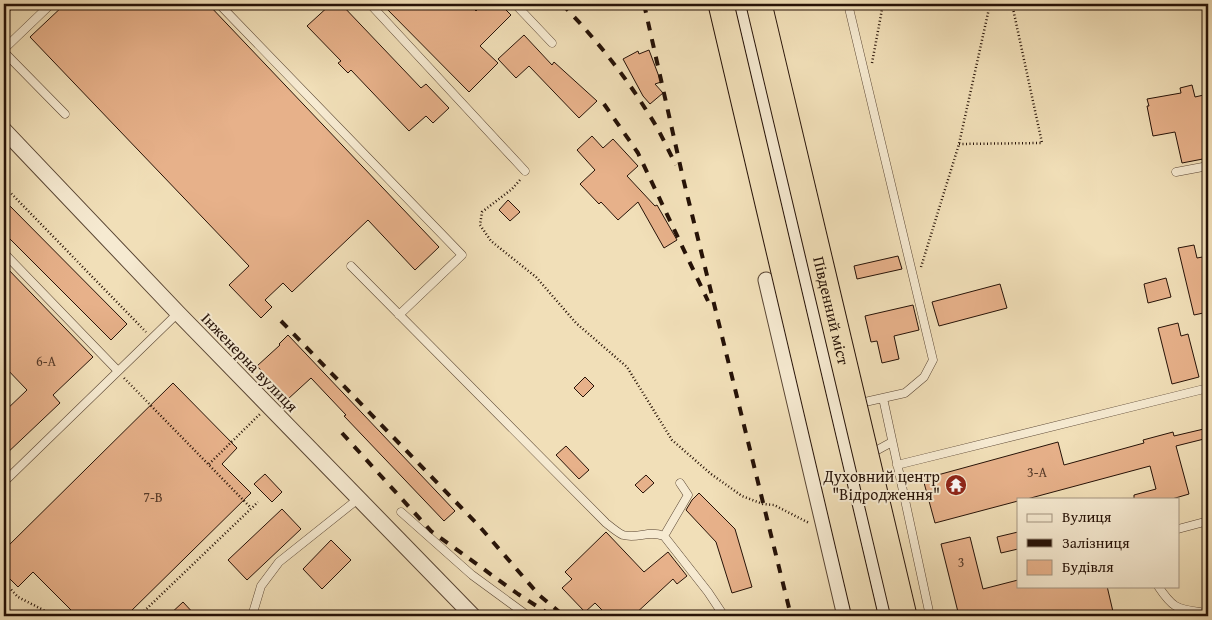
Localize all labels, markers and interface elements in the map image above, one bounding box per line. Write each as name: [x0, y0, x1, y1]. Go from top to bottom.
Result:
street label: Південний міст: [807, 254, 856, 367]
street label: Інженерна вулиця: [196, 307, 304, 417]
house number: 6-А: [36, 351, 57, 371]
house number: 3-А: [1027, 462, 1048, 482]
place label: Духовний центр "Відродження": [822, 464, 940, 506]
temple icon: Духовний центр "Відродження": [944, 473, 968, 497]
house number: 7-В: [143, 487, 163, 507]
legend: [1017, 498, 1180, 588]
text: Вулиця: [1062, 506, 1112, 527]
text: Залізниця: [1062, 532, 1130, 553]
house number: 3: [958, 552, 964, 572]
text: Будівля: [1062, 556, 1114, 577]

